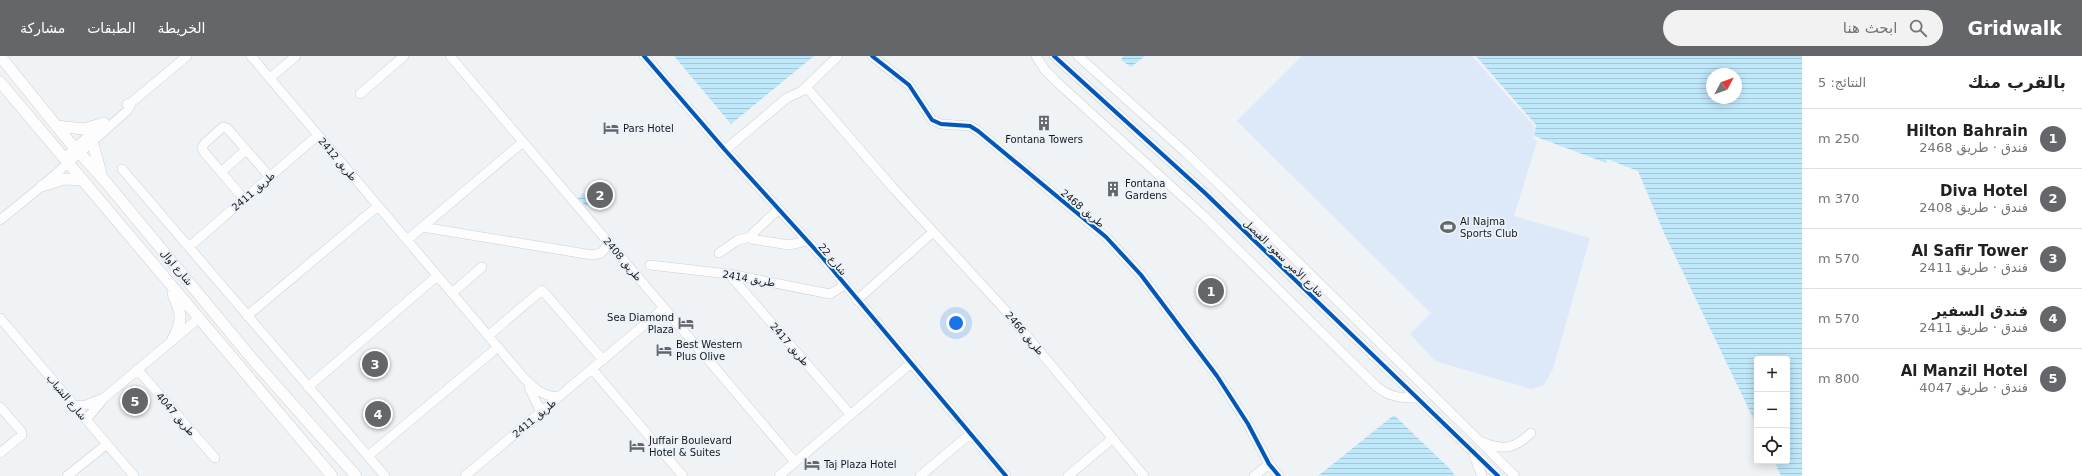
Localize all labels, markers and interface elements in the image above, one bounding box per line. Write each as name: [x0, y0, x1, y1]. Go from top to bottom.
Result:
search box: [1663, 10, 1943, 46]
icon: search: [1907, 17, 1929, 39]
text: Gridwalk: [1967, 17, 2062, 39]
text: ابحث هنا: [1843, 19, 1897, 37]
text: مشاركة: [20, 20, 65, 36]
text: الطبقات: [87, 20, 136, 36]
text: الخريطة: [158, 20, 205, 36]
north arrow: [1706, 68, 1742, 104]
text: بالقرب منك: [1968, 72, 2066, 92]
text: النتائج: 5: [1818, 75, 1866, 90]
building icon: Fontana Towers: [1035, 114, 1053, 132]
hotel icon: Pars Hotel: [602, 119, 620, 137]
text: Hilton Bahrain: [1906, 122, 2028, 140]
place label: Pars Hotel: [623, 123, 674, 134]
text: 250 m: [1818, 131, 1860, 146]
text: 1: [2048, 131, 2058, 146]
place label: Fontana Towers: [1005, 134, 1083, 145]
street label: طريق 2412: [316, 135, 359, 183]
text: فندق · طريق 2468: [1919, 140, 2028, 155]
street label: طريق 2411: [230, 170, 277, 213]
place label: Fontana Gardens: [1125, 178, 1167, 201]
pin: 2: [587, 180, 613, 210]
building icon: Fontana Gardens: [1104, 180, 1122, 198]
text: Diva Hotel: [1940, 182, 2028, 200]
street label: طريق 2468: [1059, 187, 1107, 230]
text: 370 m: [1818, 191, 1860, 206]
text: 2: [2048, 191, 2058, 206]
text: فندق · طريق 2408: [1919, 200, 2028, 215]
street label: شارع الأمير سعود الفيصل: [1241, 216, 1327, 300]
place label: Al Najma Sports Club: [1460, 216, 1518, 239]
sports icon: Al Najma Sports Club: [1439, 218, 1457, 236]
street label: طريق 2408: [601, 235, 644, 283]
street label: شارع 22: [815, 241, 849, 278]
text: Al Safir Tower: [1911, 242, 2028, 260]
street label: شارع اوال: [158, 247, 195, 288]
text: 570 m: [1818, 251, 1860, 266]
text: 3: [2048, 251, 2058, 266]
text: فندق · طريق 2411: [1919, 260, 2028, 275]
street label: طريق 2414: [722, 268, 776, 289]
pin: 1: [1198, 276, 1224, 306]
text: فندق السفير: [1932, 302, 2028, 320]
street label: طريق 2466: [1003, 309, 1046, 357]
text: 570 m: [1818, 311, 1860, 326]
text: 4: [2048, 311, 2058, 326]
place label: Sea Diamond Plaza: [607, 312, 674, 335]
your location: [946, 313, 966, 333]
hotel icon: Sea Diamond Plaza: [677, 314, 695, 332]
text: فندق · طريق 2411: [1919, 320, 2028, 335]
street label: طريق 2417: [768, 321, 811, 368]
place label: Best Western Plus Olive: [676, 339, 742, 362]
hotel icon: Best Western Plus Olive: [655, 341, 673, 359]
pin: 3: [362, 349, 388, 379]
map controls: [1754, 356, 1790, 464]
button: +: [1754, 356, 1790, 392]
text: Al Manzil Hotel: [1901, 362, 2028, 380]
text: 800 m: [1818, 371, 1860, 386]
text: 5: [2048, 371, 2058, 386]
street label: شارع الشباب: [44, 372, 89, 423]
text: فندق · طريق 4047: [1919, 380, 2028, 395]
pin: 5: [122, 386, 148, 416]
street label: طريق 4047: [154, 391, 197, 438]
button: −: [1754, 392, 1790, 428]
street label: طريق 2411: [510, 397, 558, 440]
pin: 4: [365, 399, 391, 429]
button: locate: [1754, 428, 1790, 464]
place label: Juffair Boulevard Hotel & Suites: [648, 435, 732, 458]
hotel icon: Juffair Boulevard Hotel & Suites: [628, 437, 646, 455]
hotel icon: Taj Plaza Hotel: [803, 455, 821, 473]
place label: Taj Plaza Hotel: [823, 459, 897, 470]

